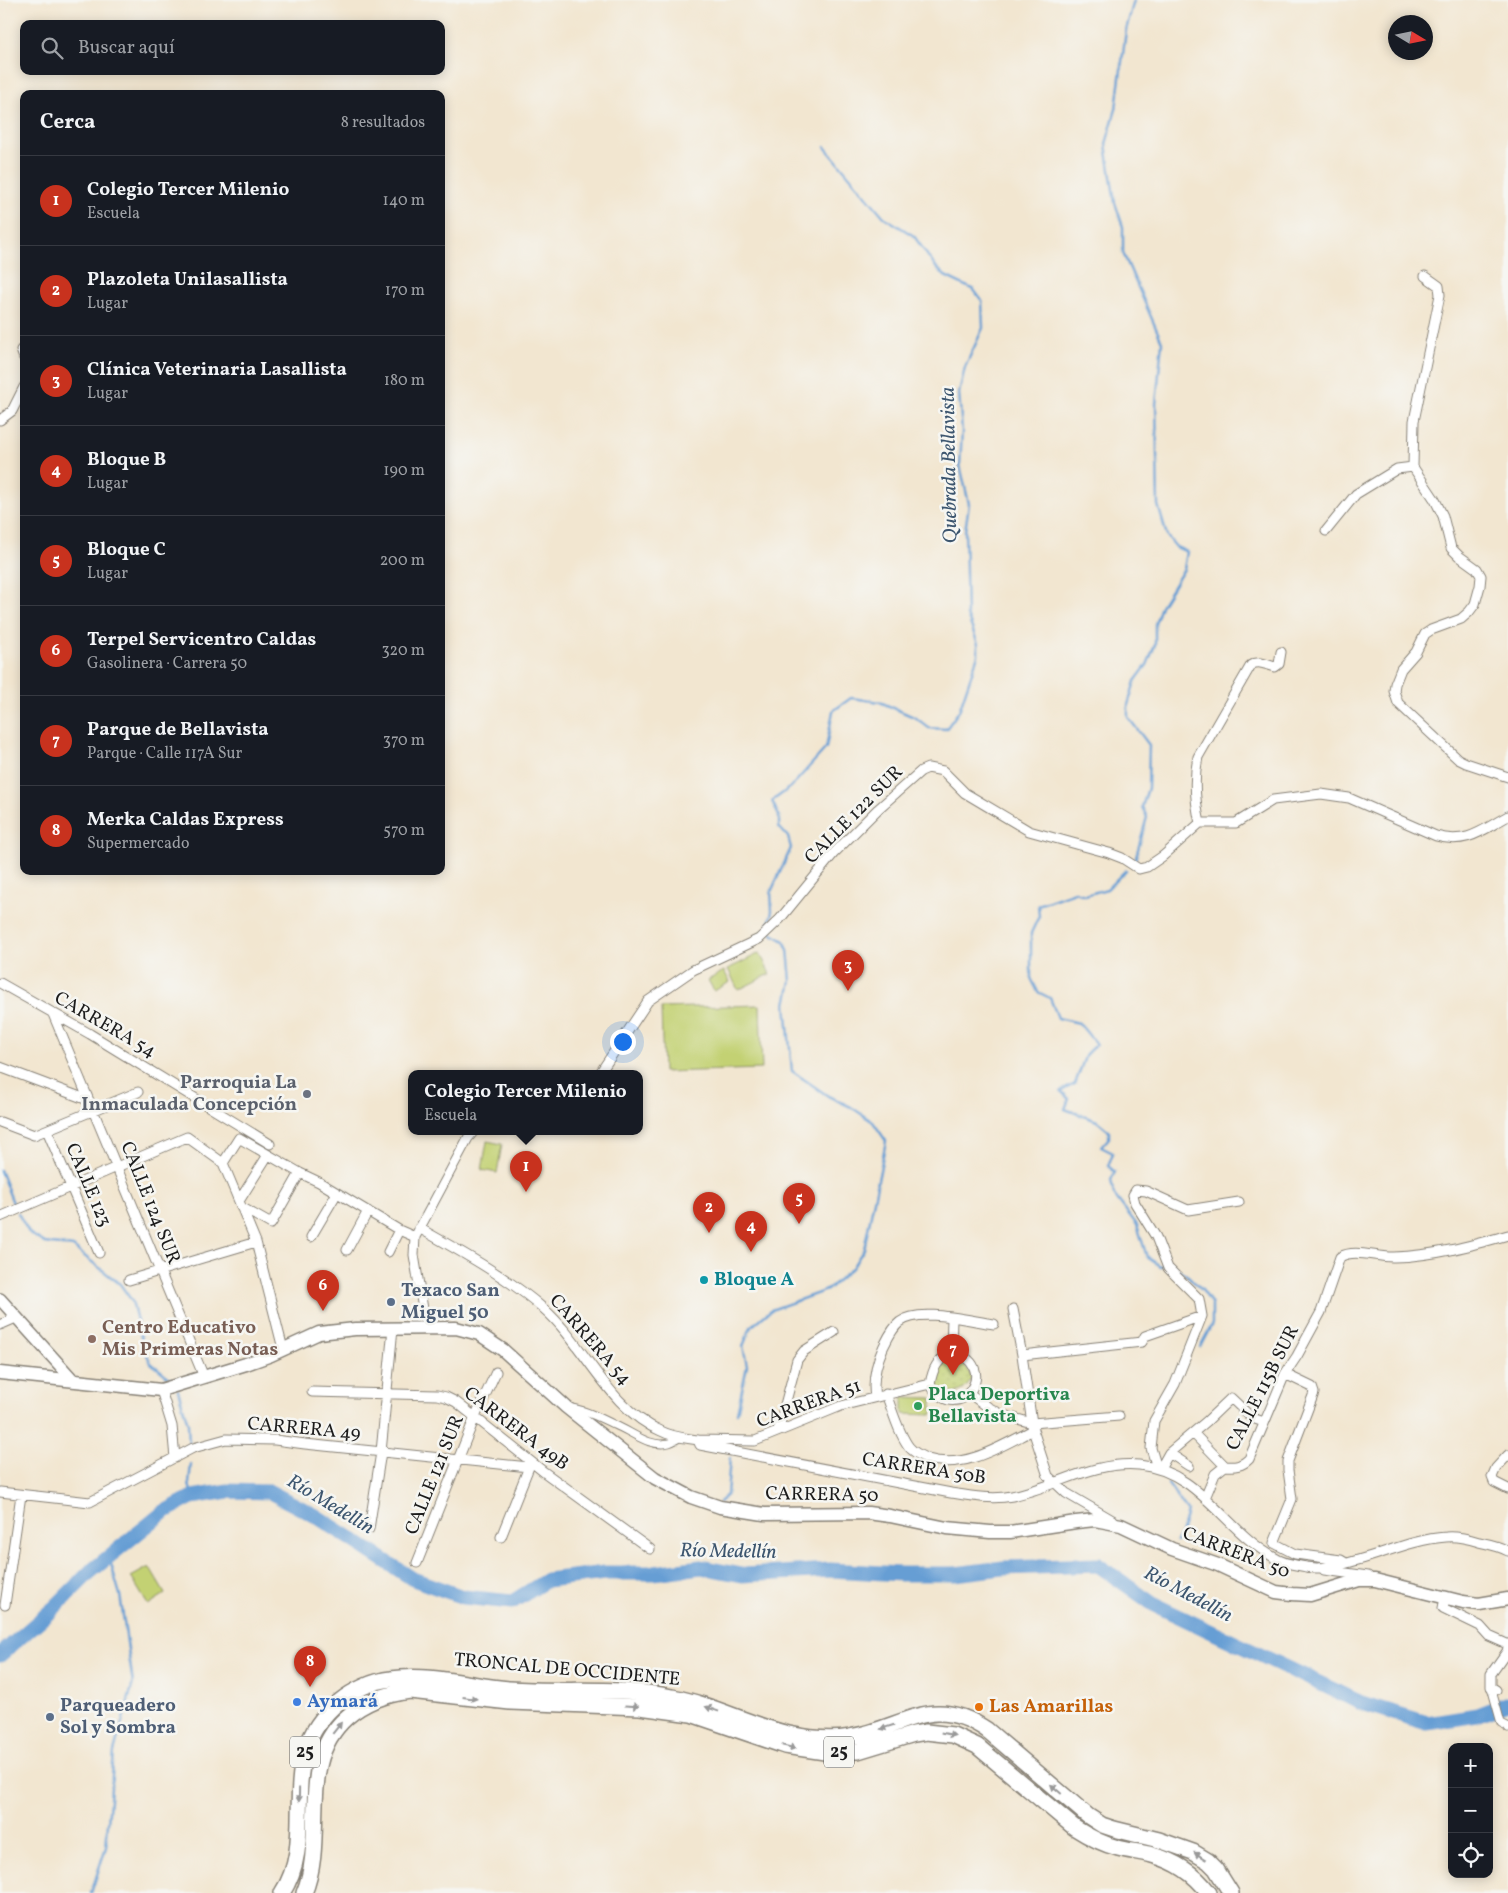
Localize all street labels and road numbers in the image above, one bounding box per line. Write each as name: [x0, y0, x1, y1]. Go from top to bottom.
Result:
street label: CALLE 122 SUR: [799, 760, 909, 870]
street label: CARRERA 54: [49, 985, 161, 1065]
street label: CALLE 124 SUR: [114, 1138, 186, 1268]
street label: CALLE 123: [59, 1139, 117, 1231]
street label: CARRERA 54: [543, 1289, 637, 1391]
street label: CALLE 115B SUR: [1220, 1321, 1306, 1455]
street label: CARRERA 51: [753, 1373, 865, 1435]
street label: CARRERA 49B: [458, 1381, 574, 1477]
street label: CARRERA 49: [246, 1411, 362, 1447]
street label: CALLE 121 SUR: [399, 1411, 471, 1539]
street label: CARRERA 50B: [860, 1446, 988, 1492]
street label: CARRERA 50: [765, 1481, 879, 1509]
street label: CARRERA 50: [1179, 1521, 1293, 1585]
street label: TRONCAL DE OCCIDENTE: [453, 1647, 681, 1693]
road number: 25: [290, 1736, 320, 1768]
road number: 25: [824, 1736, 854, 1768]

